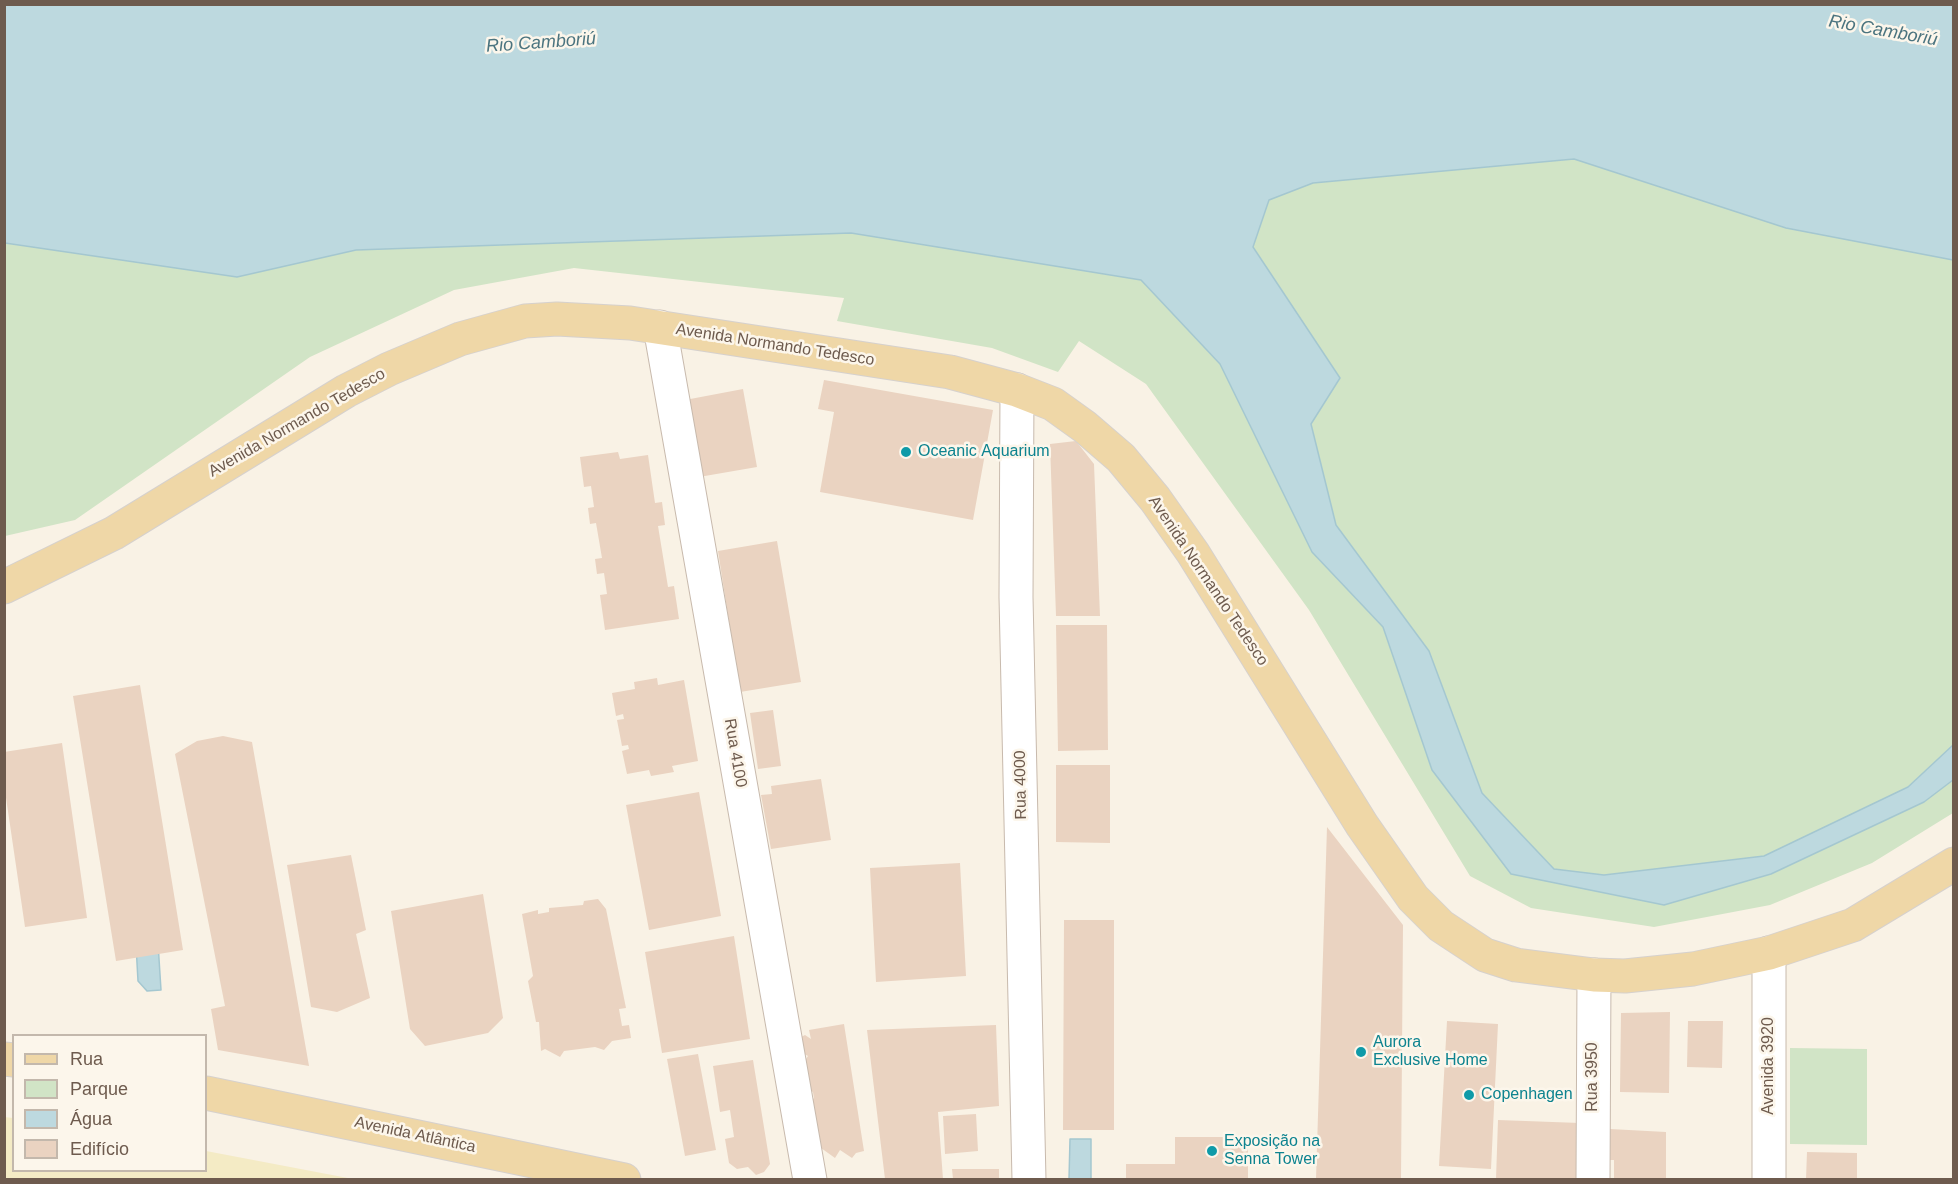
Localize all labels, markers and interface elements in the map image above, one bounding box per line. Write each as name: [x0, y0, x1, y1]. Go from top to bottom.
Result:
water label: Rio Camboriú: [1827, 11, 1939, 51]
water label: Rio Camboriú: [485, 28, 597, 58]
street label: Avenida Normando Tedesco: [674, 320, 876, 370]
street label: Avenida Normando Tedesco: [205, 365, 389, 481]
place label: Oceanic Aquarium: [918, 442, 1050, 462]
marker: Oceanic Aquarium: [899, 445, 913, 459]
street label: Avenida Normando Tedesco: [1144, 492, 1272, 670]
street label: Rua 4100: [720, 717, 750, 789]
street label: Rua 4000: [1011, 750, 1031, 820]
street label: Avenida 3920: [1759, 1017, 1779, 1115]
place label: Aurora Exclusive Home: [1373, 1033, 1488, 1071]
legend: [12, 1034, 207, 1172]
street label: Rua 3950: [1583, 1042, 1603, 1112]
marker: Aurora Exclusive Home: [1354, 1045, 1368, 1059]
text: Rua: [70, 1049, 103, 1069]
text: Parque: [70, 1079, 128, 1099]
place label: Copenhagen: [1481, 1085, 1573, 1105]
marker: Copenhagen: [1462, 1088, 1476, 1102]
text: Água: [70, 1109, 112, 1129]
street label: Avenida Atlântica: [353, 1113, 477, 1157]
place label: Exposição na Senna Tower: [1224, 1132, 1320, 1170]
text: Edifício: [70, 1139, 129, 1159]
marker: Exposição na Senna Tower: [1205, 1144, 1219, 1158]

